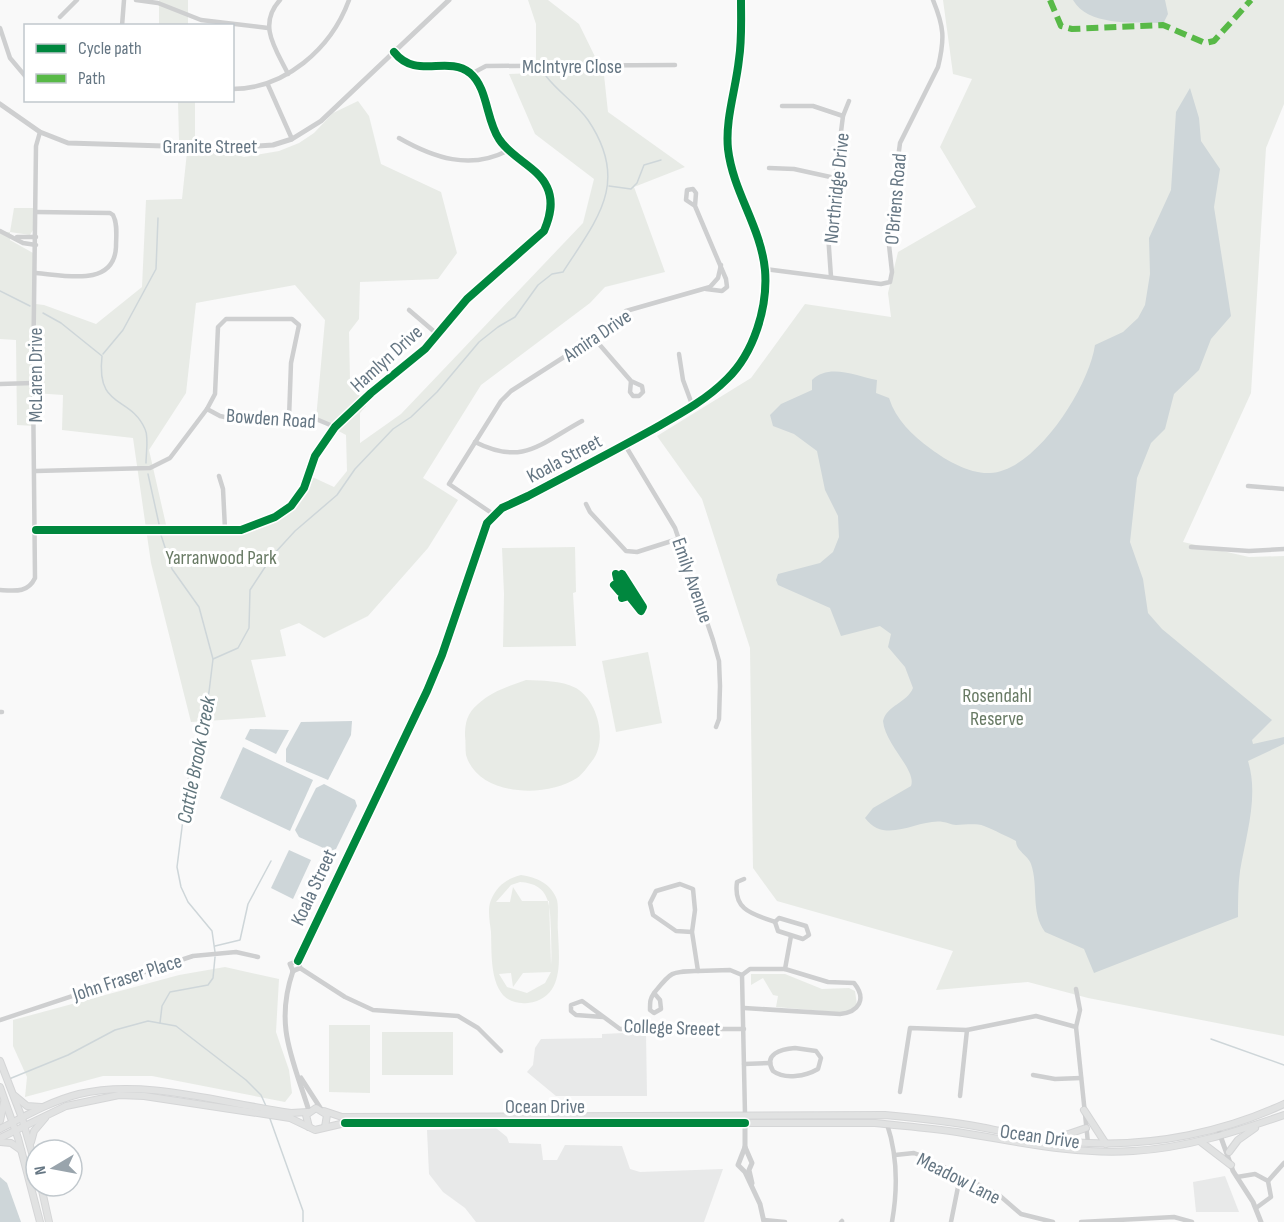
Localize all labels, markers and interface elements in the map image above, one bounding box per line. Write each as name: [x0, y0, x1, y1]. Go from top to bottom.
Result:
legend: [24, 24, 234, 102]
text: Cycle path: [78, 38, 142, 59]
street label: McIntyre Close: [522, 55, 622, 79]
text: Path: [78, 68, 106, 89]
street label: Northridge Drive: [819, 132, 855, 245]
street label: Granite Street: [163, 135, 257, 159]
street label: O'Briens Road: [880, 152, 912, 246]
street label: Amira Drive: [558, 304, 636, 368]
street label: Hamlyn Drive: [346, 320, 428, 397]
street label: McLaren Drive: [24, 327, 48, 423]
street label: Bowden Road: [225, 404, 317, 434]
street label: Koala Street: [523, 429, 606, 489]
street label: Emily Avenue: [666, 535, 718, 626]
park label: Yarranwood Park: [165, 546, 277, 570]
park label: Rosendahl Reserve: [962, 684, 1032, 731]
water label: Cattle Brook Creek: [172, 693, 221, 826]
street label: Koala Street: [286, 845, 342, 929]
street label: John Fraser Place: [69, 949, 185, 1007]
street label: College Sreeet: [623, 1014, 721, 1042]
street label: Ocean Drive: [505, 1095, 585, 1119]
street label: Ocean Drive: [998, 1120, 1081, 1154]
north arrow: [24, 1138, 84, 1198]
street label: Meadow Lane: [913, 1148, 1004, 1210]
text: N: [31, 1164, 51, 1176]

